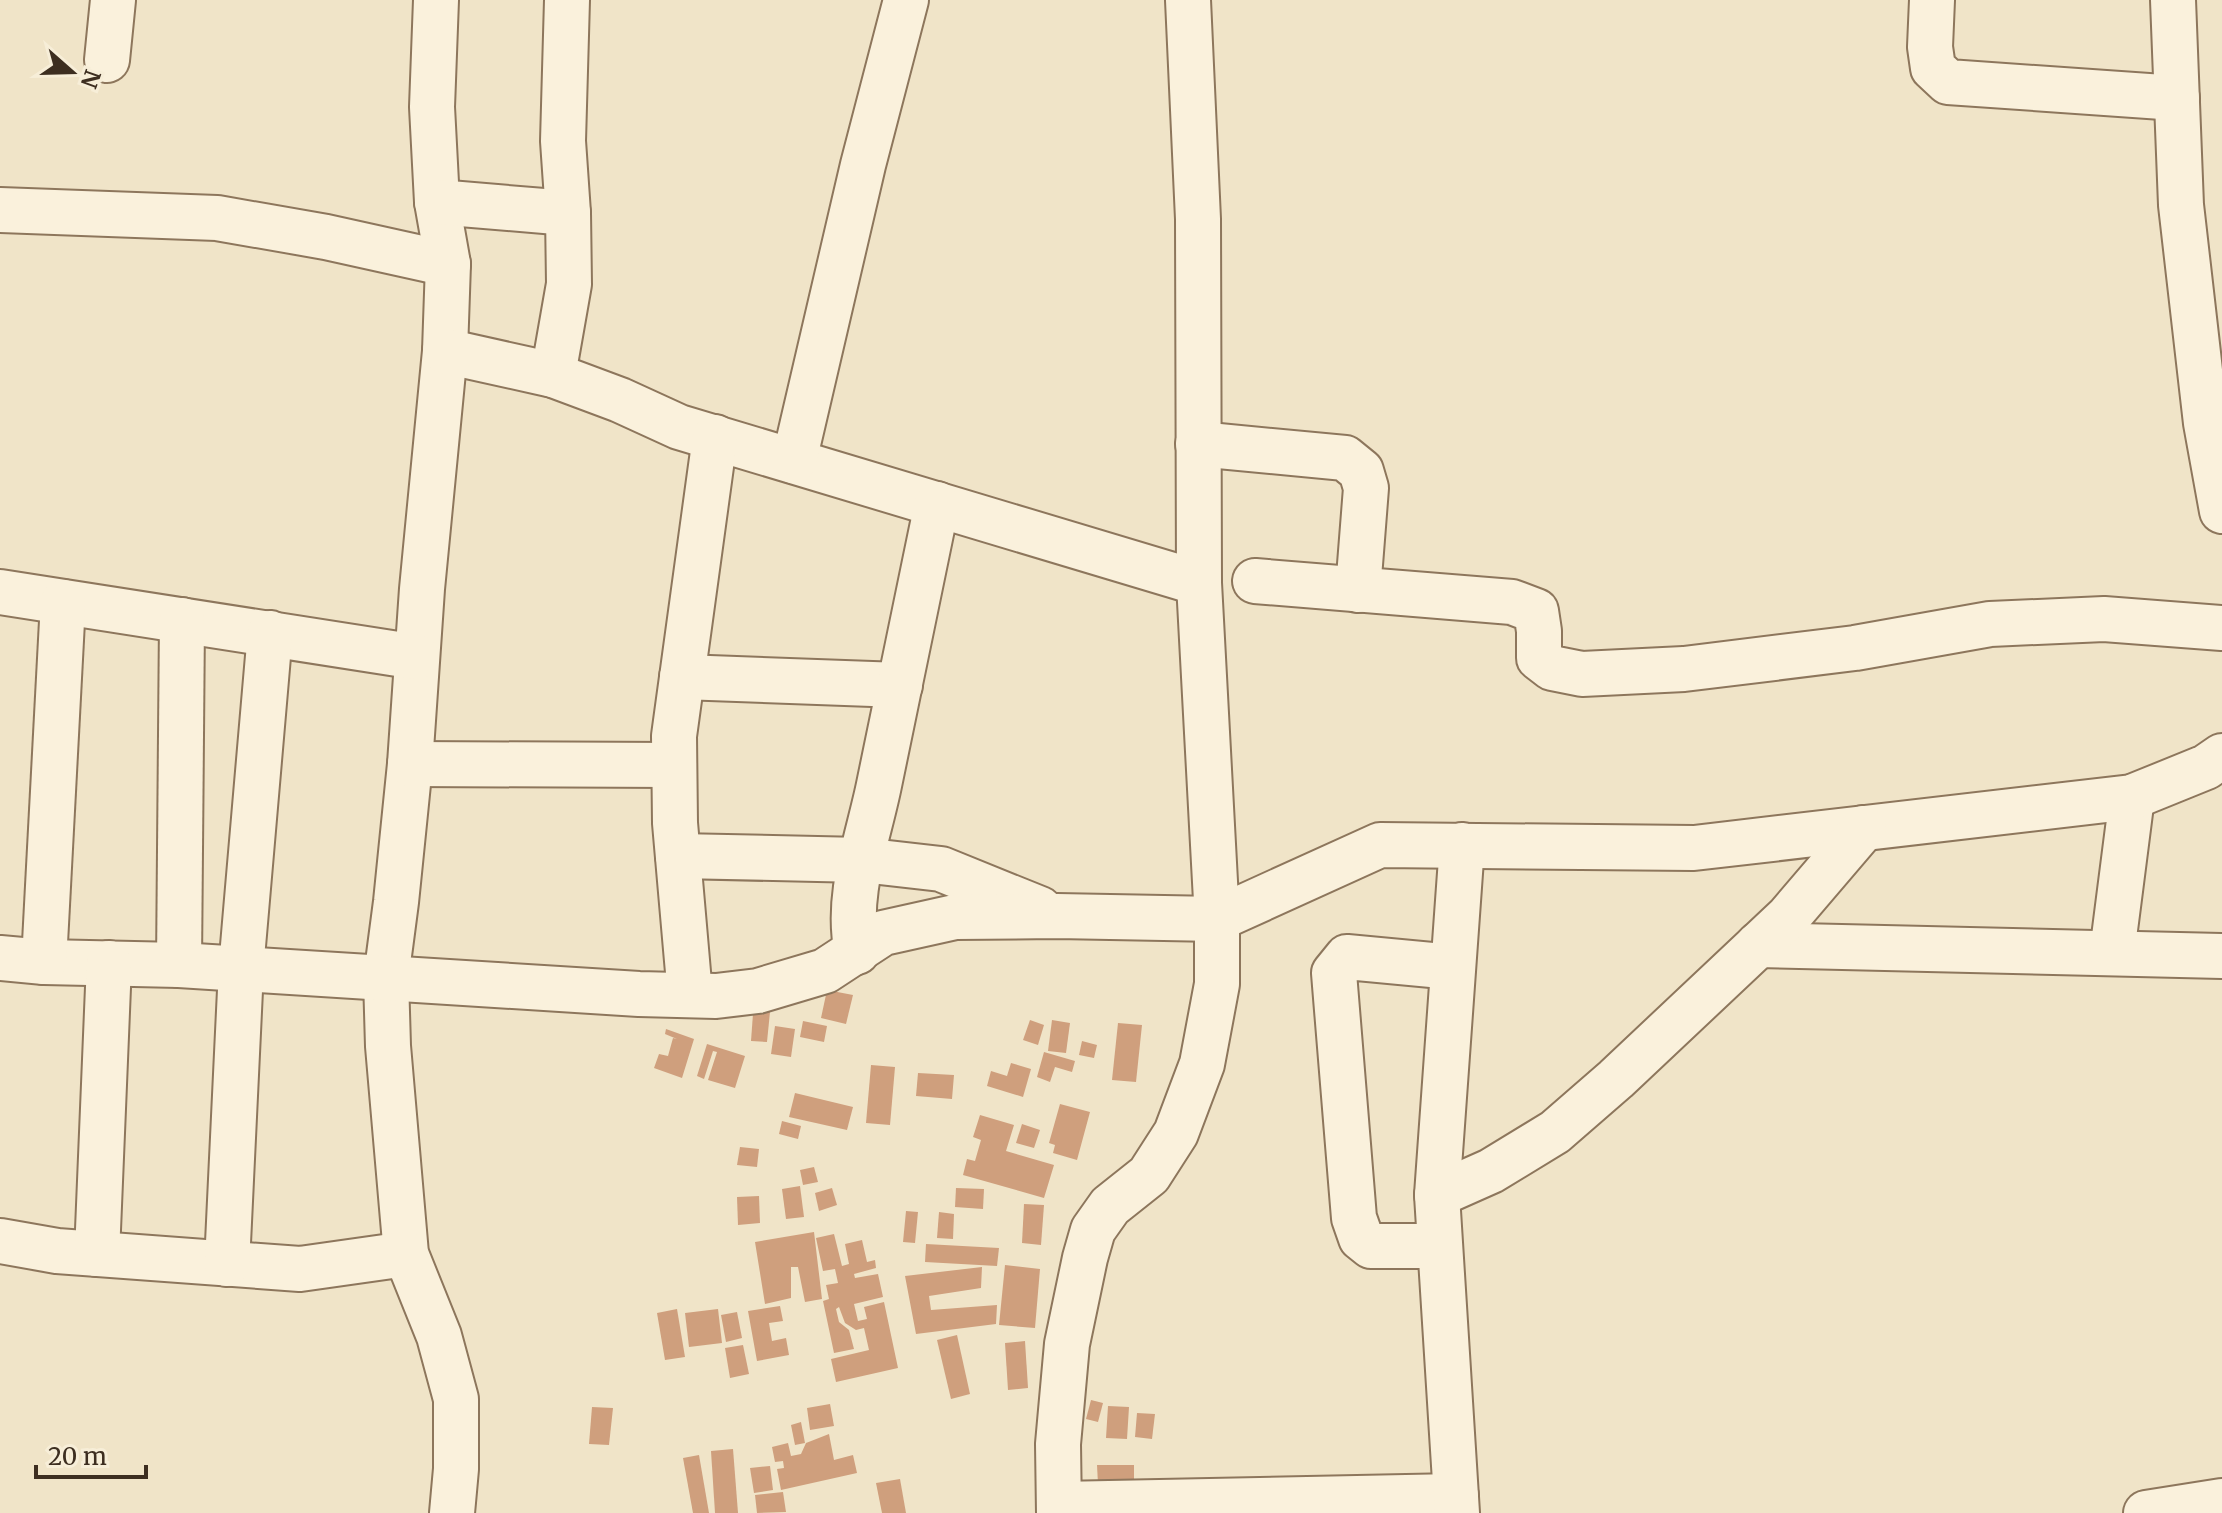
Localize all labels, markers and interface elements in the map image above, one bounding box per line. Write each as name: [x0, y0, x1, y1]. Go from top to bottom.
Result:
north arrow: [32, 32, 112, 112]
text: N: [74, 66, 107, 92]
scale bar: [36, 1429, 146, 1479]
text: 20 m: [48, 1441, 107, 1472]

